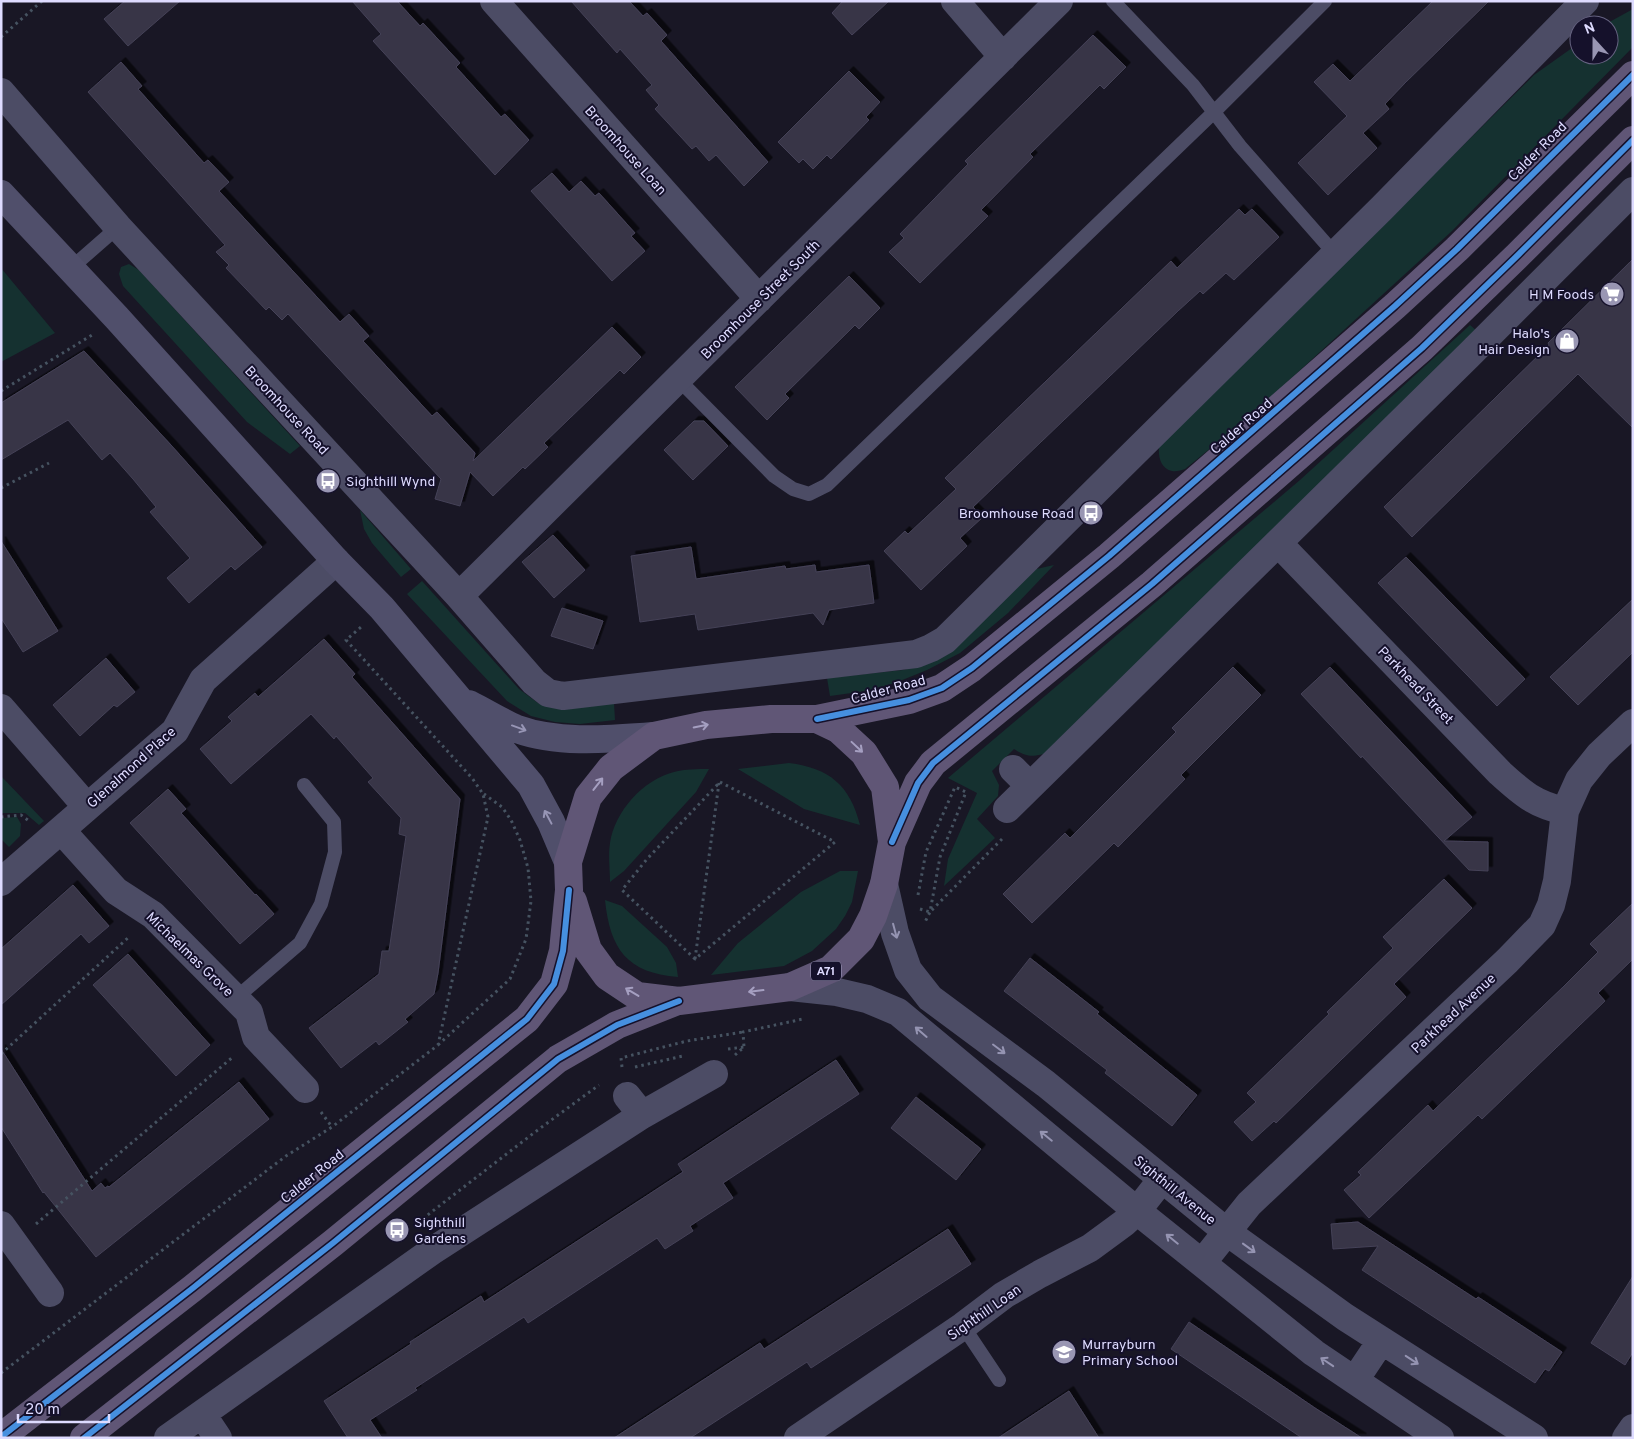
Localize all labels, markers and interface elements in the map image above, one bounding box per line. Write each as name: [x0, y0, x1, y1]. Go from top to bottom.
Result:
north arrow: [1569, 15, 1619, 65]
text: N: [1582, 20, 1598, 39]
street label: Broomhouse Loan: [580, 103, 669, 199]
street label: Calder Road: [1505, 119, 1571, 185]
street label: Broomhouse Street South: [698, 237, 824, 363]
supermarket icon: H M Foods: [1599, 281, 1625, 307]
place label: H M Foods: [1529, 287, 1594, 304]
place label: Halo's Hair Design: [1478, 326, 1550, 359]
shop icon: Halo's Hair Design: [1554, 328, 1580, 354]
street label: Broomhouse Road: [240, 363, 331, 459]
street label: Calder Road: [1207, 396, 1277, 459]
bus stop icon: Sighthill Wynd: [315, 468, 341, 494]
place label: Sighthill Wynd: [346, 474, 435, 491]
bus stop icon: Broomhouse Road: [1078, 500, 1104, 526]
place label: Broomhouse Road: [959, 506, 1074, 523]
street label: Parkhead Street: [1373, 644, 1456, 729]
street label: Calder Road: [849, 672, 928, 709]
one-way arrow: [693, 721, 709, 731]
street label: Glenalmond Place: [84, 724, 180, 812]
one-way arrow: [510, 724, 526, 733]
one-way arrow: [850, 741, 863, 753]
one-way arrow: [593, 777, 603, 791]
one-way arrow: [543, 810, 552, 825]
street label: Michaelmas Grove: [142, 909, 236, 1001]
one-way arrow: [891, 923, 900, 939]
road number: A71: [811, 961, 841, 980]
street label: Parkhead Avenue: [1408, 971, 1500, 1058]
one-way arrow: [748, 986, 764, 996]
one-way arrow: [624, 987, 639, 997]
one-way arrow: [915, 1027, 928, 1038]
one-way arrow: [992, 1044, 1006, 1054]
one-way arrow: [1040, 1131, 1053, 1142]
street label: Calder Road: [278, 1146, 348, 1208]
street label: Sighthill Avenue: [1130, 1153, 1219, 1229]
place label: Sighthill Gardens: [414, 1215, 466, 1248]
bus stop icon: Sighthill Gardens: [384, 1217, 410, 1243]
one-way arrow: [1166, 1234, 1179, 1245]
one-way arrow: [1242, 1243, 1255, 1254]
street label: Sighthill Loan: [945, 1282, 1025, 1345]
place label: Murrayburn Primary School: [1082, 1337, 1178, 1370]
school or university icon: Murrayburn Primary School: [1051, 1339, 1077, 1365]
one-way arrow: [1405, 1355, 1419, 1366]
one-way arrow: [1320, 1356, 1334, 1367]
scale bar: [18, 1392, 109, 1424]
text: 20 m: [25, 1401, 60, 1420]

